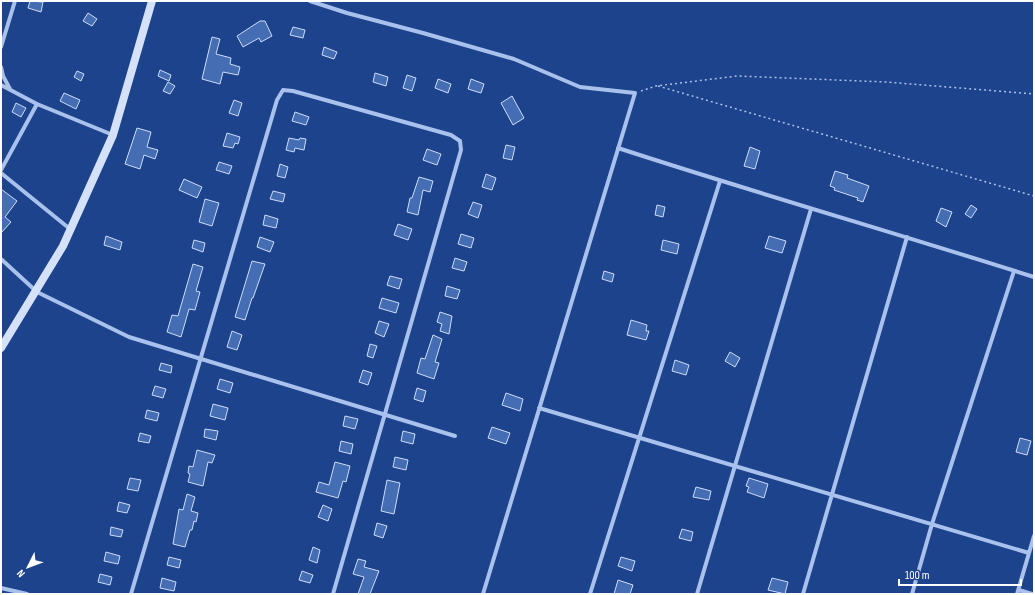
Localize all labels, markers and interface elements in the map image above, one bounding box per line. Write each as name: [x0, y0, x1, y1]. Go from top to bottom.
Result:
north arrow: [8, 547, 48, 587]
scale bar: [899, 561, 1021, 587]
text: N: [14, 567, 28, 580]
text: 100 m: [905, 568, 930, 583]

